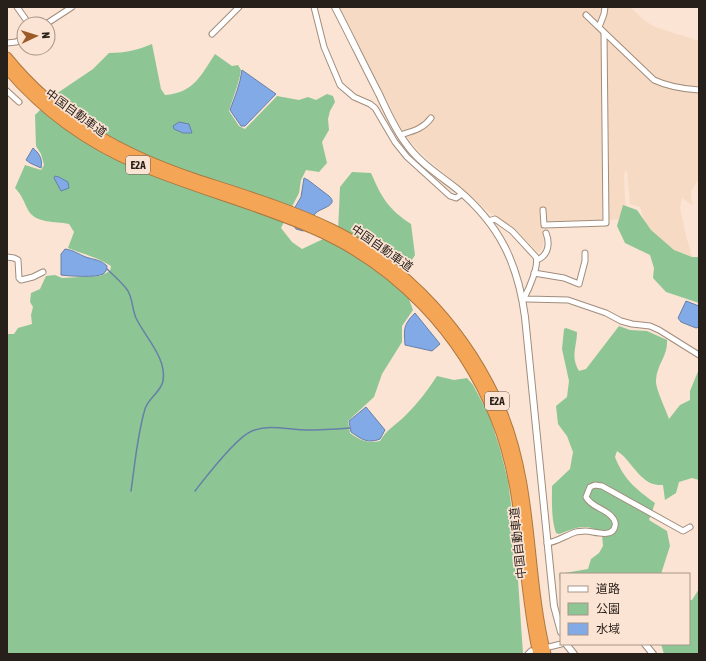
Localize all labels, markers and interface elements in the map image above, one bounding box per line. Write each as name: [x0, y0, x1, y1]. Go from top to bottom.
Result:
north arrow: [16, 16, 56, 56]
text: N: [40, 32, 52, 39]
street label: 中国自動車道: [43, 86, 109, 140]
road number: E2A: [126, 156, 150, 174]
street label: 中国自動車道: [348, 222, 416, 274]
road number: E2A: [485, 392, 509, 410]
street label: 中国自動車道: [507, 506, 529, 580]
legend: [560, 573, 690, 645]
text: 道路: [596, 582, 620, 596]
text: 公園: [596, 602, 620, 616]
text: 水域: [596, 622, 620, 636]

